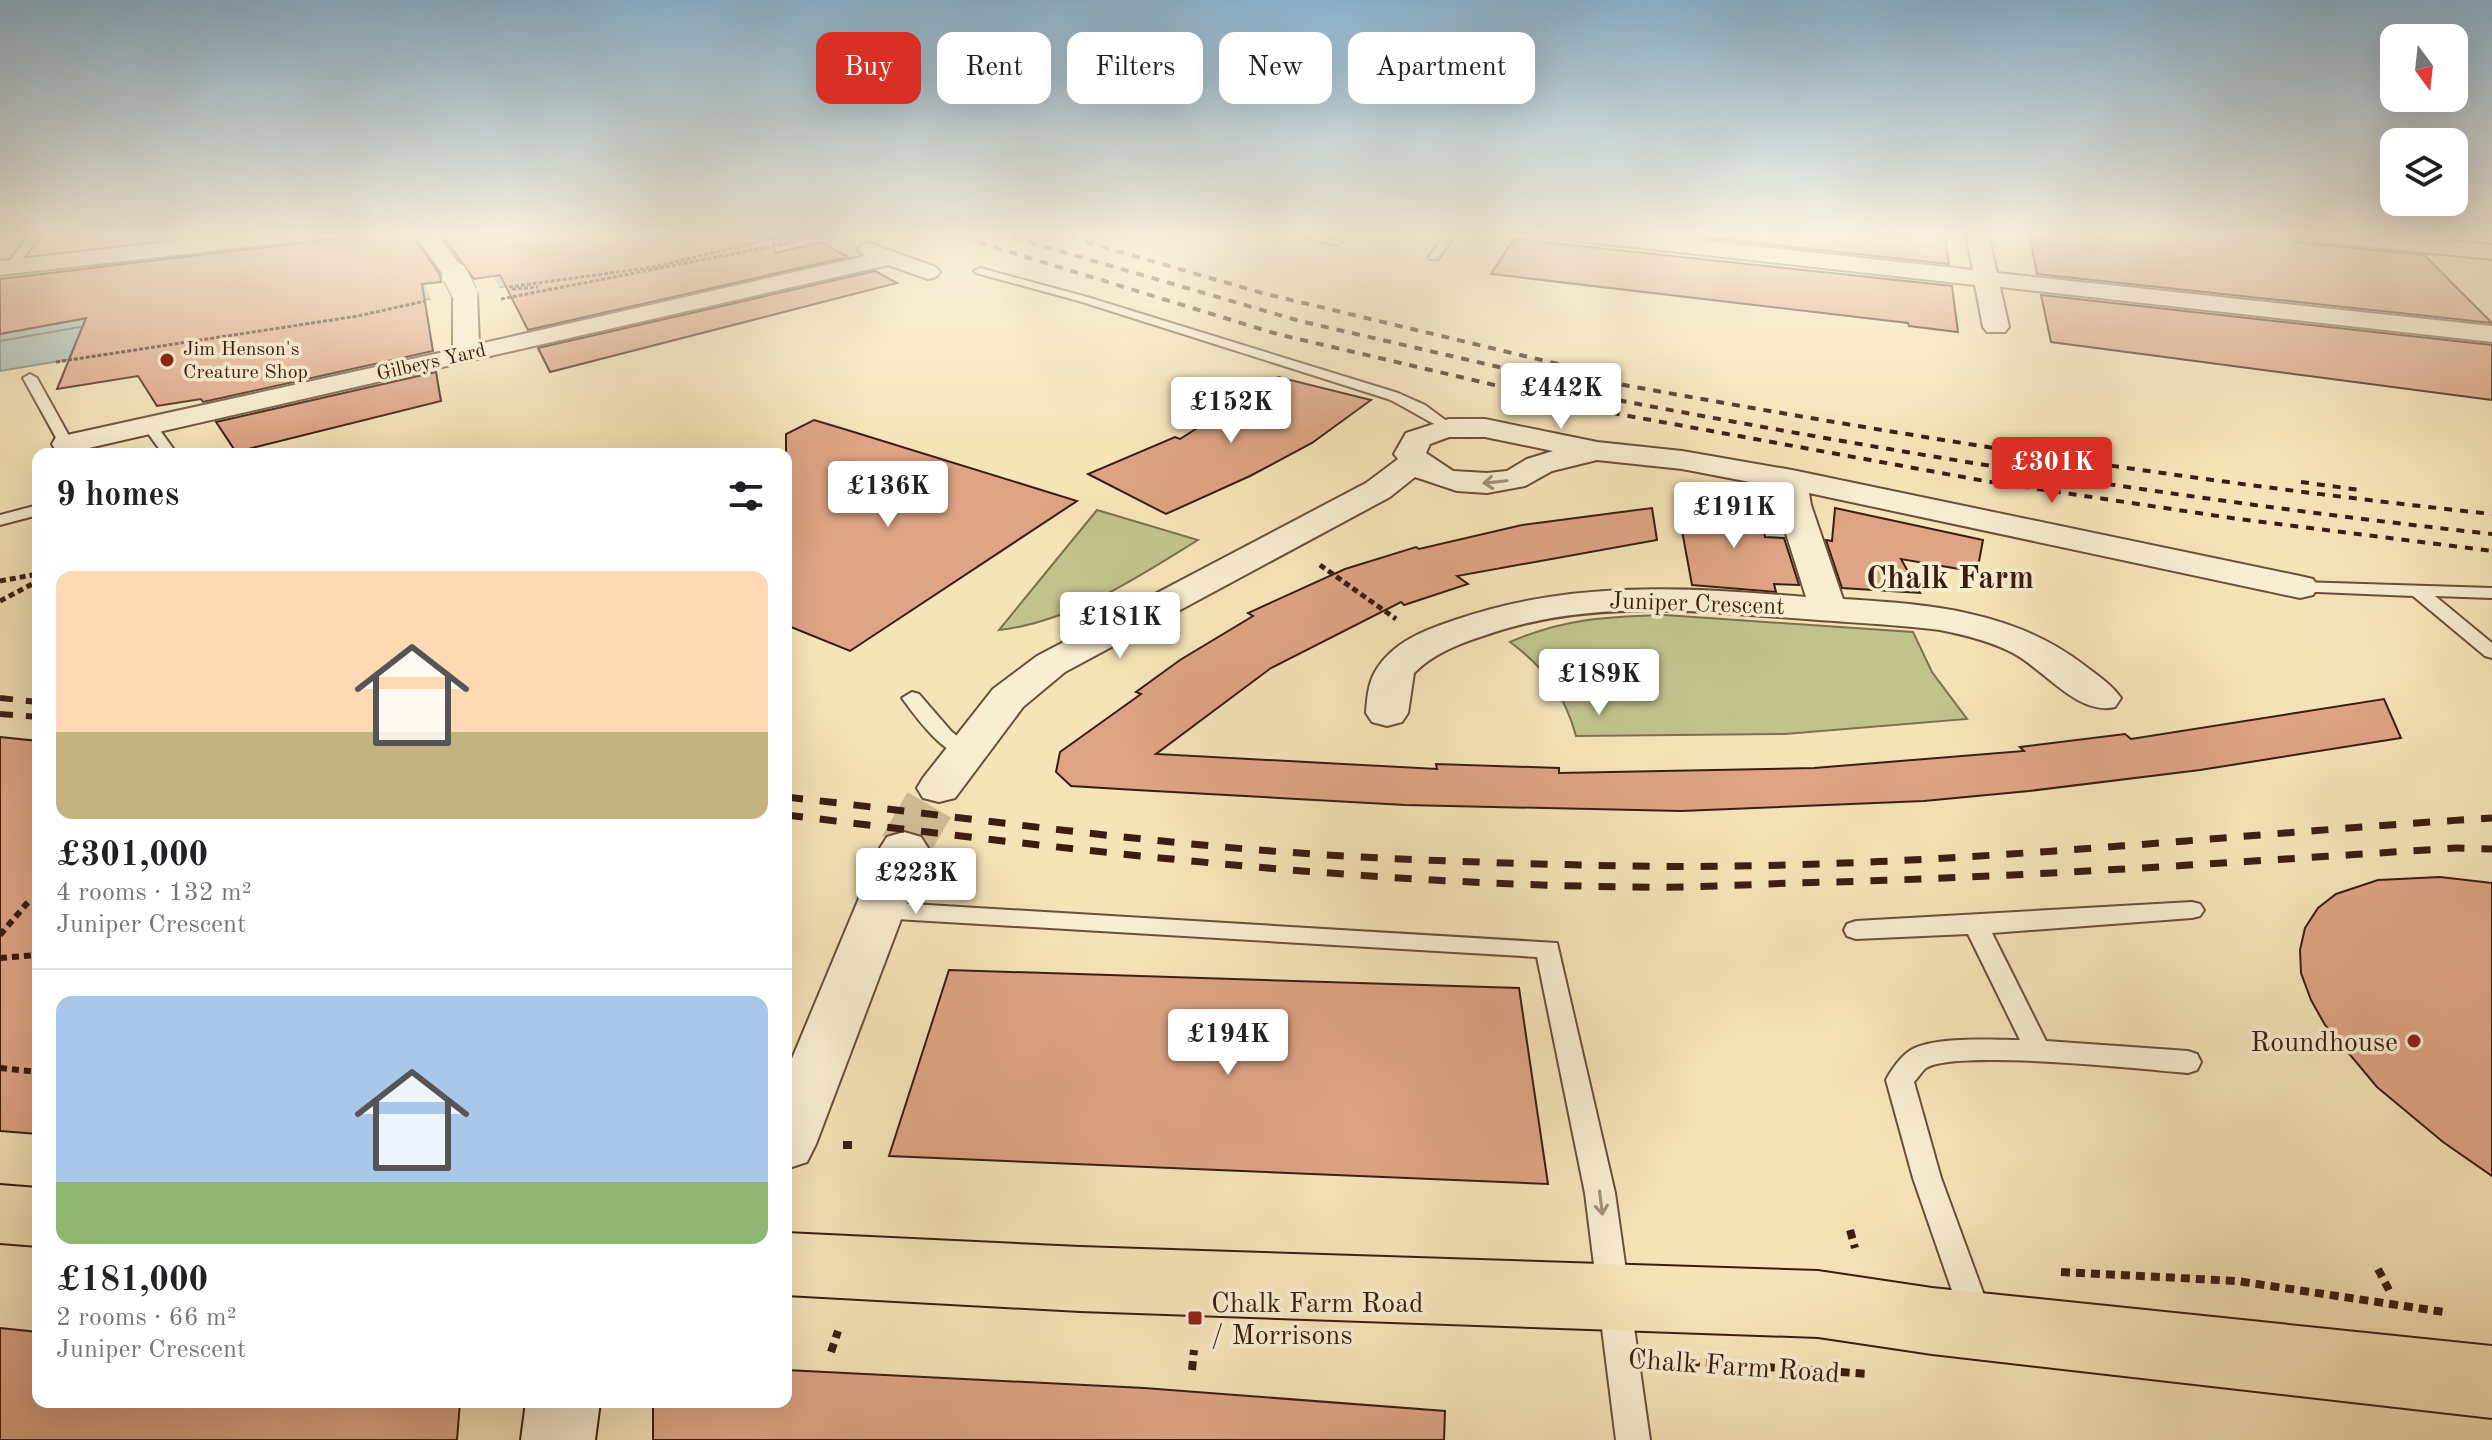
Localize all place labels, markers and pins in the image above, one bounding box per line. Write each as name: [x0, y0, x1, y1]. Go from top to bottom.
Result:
place label: Jim Henson's Creature Shop: [183, 340, 308, 383]
marker: Jim Henson's Creature Shop: [158, 351, 176, 369]
pin: £442K: [1505, 363, 1617, 431]
pin: £152K: [1175, 377, 1287, 445]
pin: £301K: [1996, 437, 2108, 505]
pin: £136K: [832, 461, 944, 529]
pin: £191K: [1678, 482, 1790, 550]
pin: £181K: [1064, 592, 1176, 660]
pin: £189K: [1543, 649, 1655, 717]
pin: £223K: [860, 848, 972, 916]
pin: £194K: [1172, 1009, 1284, 1077]
place label: Roundhouse: [2250, 1030, 2398, 1058]
marker: Roundhouse: [2405, 1032, 2423, 1050]
place label: Chalk Farm Road / Morrisons: [1211, 1291, 1424, 1351]
marker: Chalk Farm Road / Morrisons: [1186, 1309, 1204, 1327]

